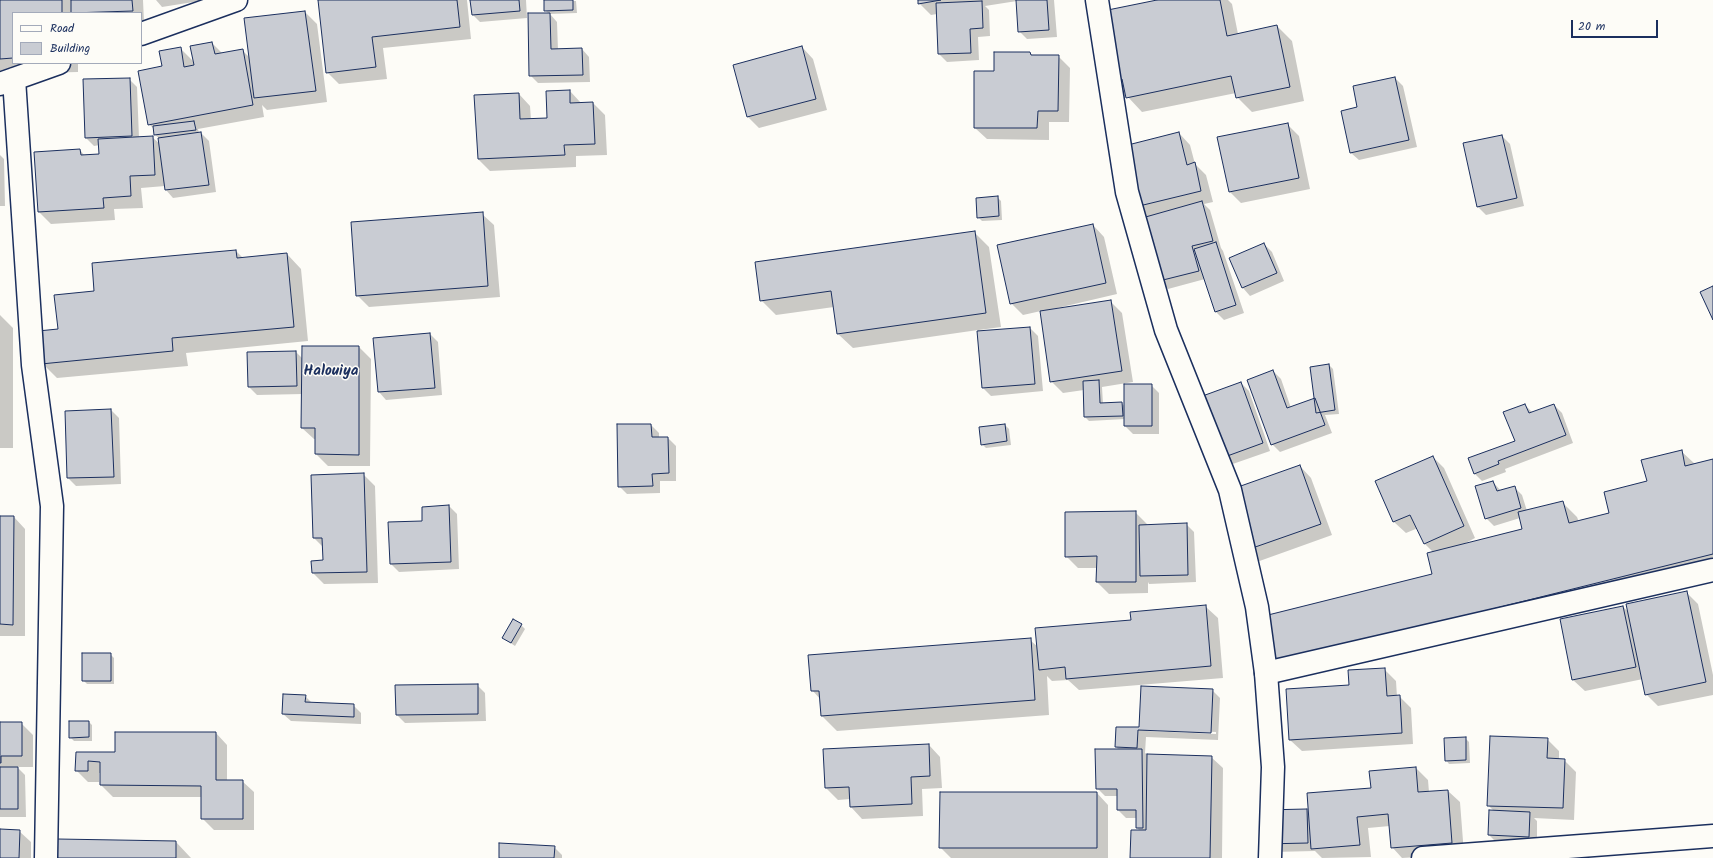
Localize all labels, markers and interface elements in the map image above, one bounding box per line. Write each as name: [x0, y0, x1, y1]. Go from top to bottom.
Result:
legend: [12, 12, 142, 64]
scale bar: [1573, 12, 1660, 38]
text: 20 m: [1578, 17, 1605, 36]
text: Road: [50, 19, 74, 38]
text: Building: [50, 39, 90, 58]
district label: Halouiya: [304, 363, 358, 381]

